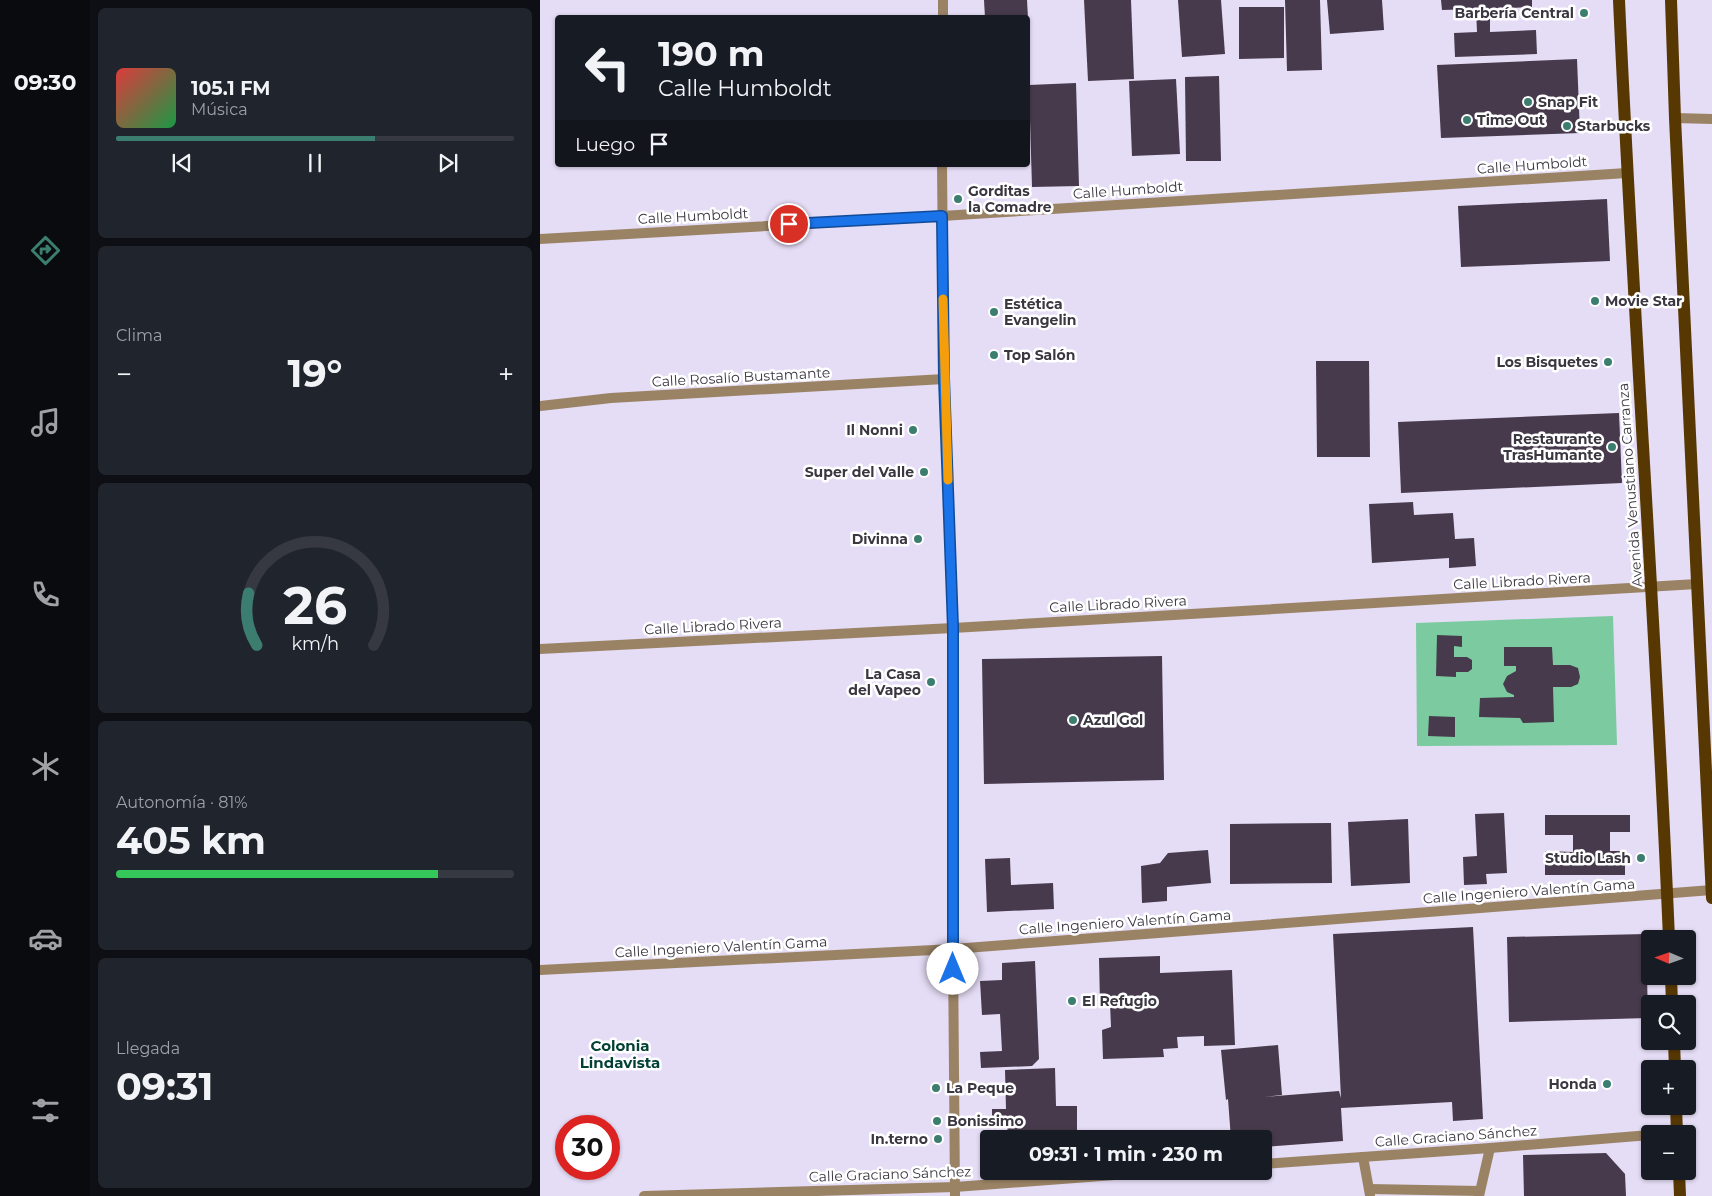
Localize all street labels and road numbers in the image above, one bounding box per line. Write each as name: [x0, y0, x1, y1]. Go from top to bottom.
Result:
street label: Calle Humboldt: [1476, 152, 1588, 178]
street label: Calle Humboldt: [1072, 177, 1184, 203]
street label: Calle Humboldt: [637, 204, 749, 228]
street label: Calle Rosalío Bustamante: [651, 363, 831, 391]
street label: Avenida Venustiano Carranza: [1614, 382, 1646, 588]
street label: Calle Librado Rivera: [1453, 568, 1591, 594]
street label: Calle Librado Rivera: [1049, 591, 1187, 617]
street label: Calle Librado Rivera: [644, 613, 782, 639]
street label: Calle Ingeniero Valentín Gama: [1422, 875, 1636, 907]
street label: Calle Ingeniero Valentín Gama: [1018, 906, 1232, 938]
street label: Calle Ingeniero Valentín Gama: [614, 932, 828, 962]
street label: Calle Graciano Sánchez: [1374, 1121, 1538, 1151]
street label: Calle Graciano Sánchez: [808, 1162, 972, 1186]

